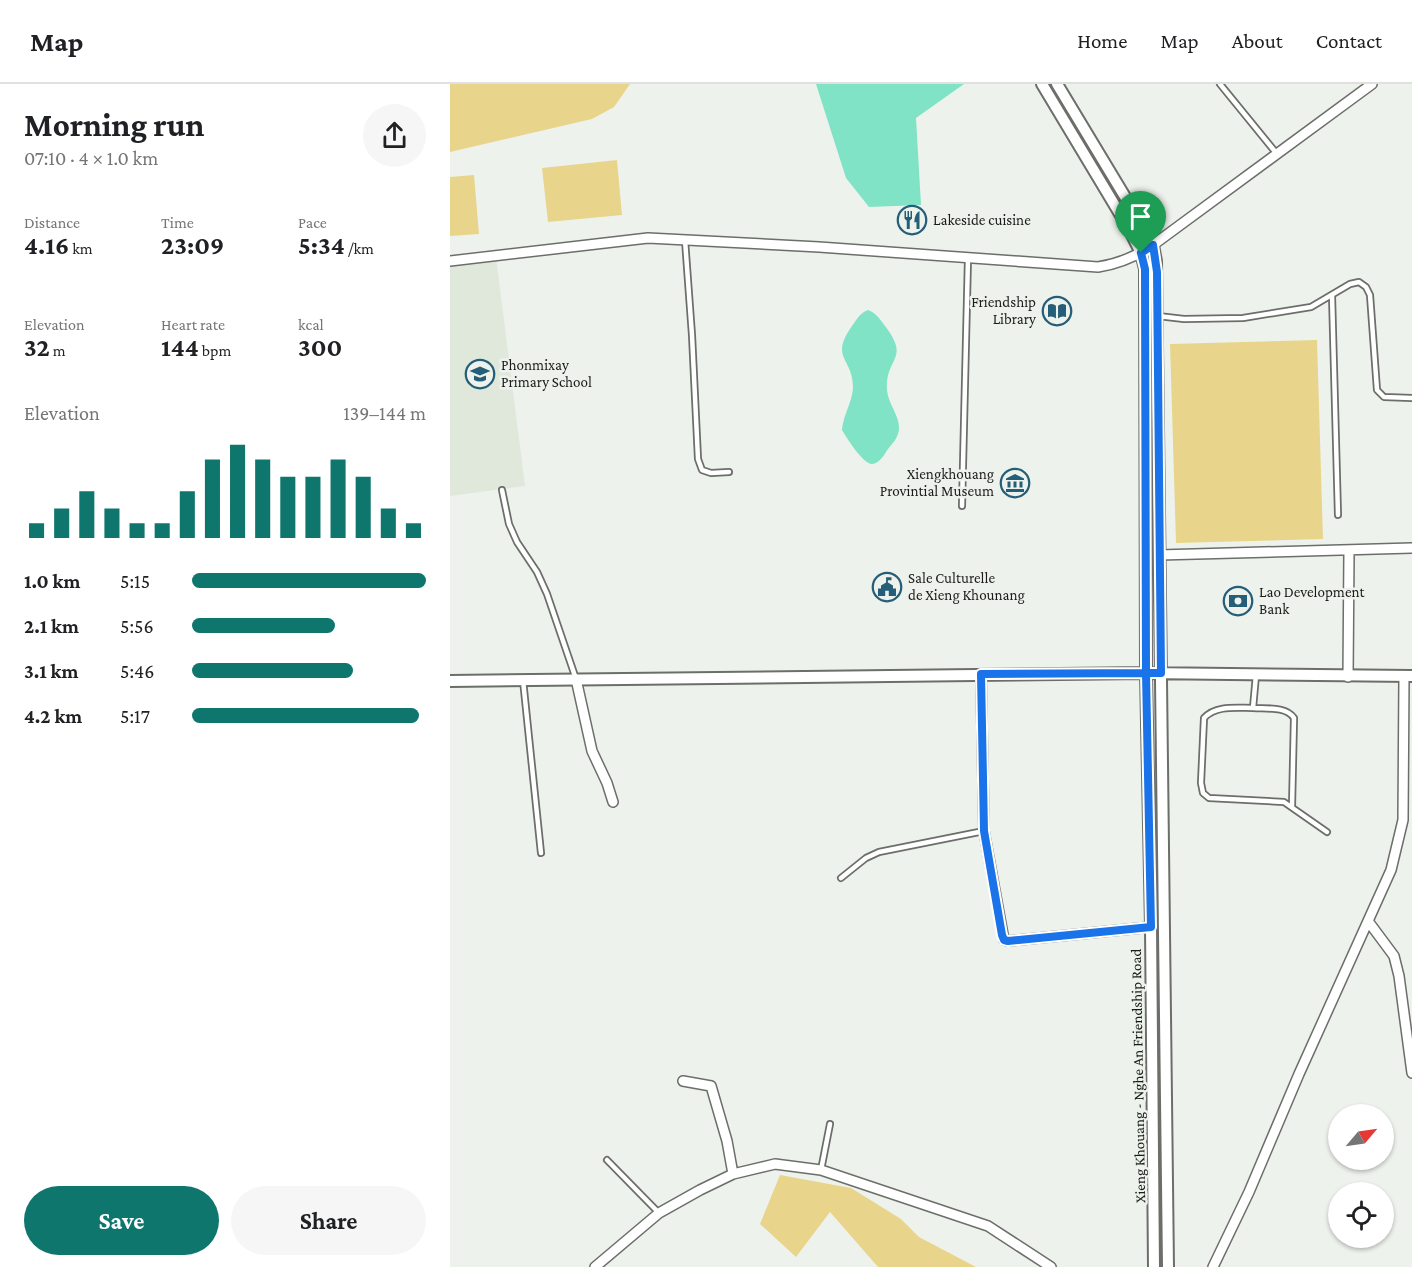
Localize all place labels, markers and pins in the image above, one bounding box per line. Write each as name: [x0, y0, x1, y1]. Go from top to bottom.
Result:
pin: [1115, 191, 1166, 253]
restaurant icon: Lakeside cuisine: [896, 204, 928, 236]
place label: Lakeside cuisine: [933, 212, 1031, 228]
place label: Friendship Library: [971, 294, 1036, 328]
library icon: Friendship Library: [1041, 295, 1073, 327]
place label: Phonmixay Primary School: [501, 357, 592, 391]
school or university icon: Phonmixay Primary School: [464, 358, 496, 390]
place label: Xiengkhouang Provintial Museum: [880, 466, 994, 499]
museum icon: Xiengkhouang Provintial Museum: [999, 467, 1031, 499]
place label: Sale Culturelle de Xieng Khounang: [908, 570, 1025, 604]
public building icon: Sale Culturelle de Xieng Khounang: [871, 571, 903, 603]
place label: Lao Development Bank: [1259, 584, 1366, 617]
bank icon: Lao Development Bank: [1222, 585, 1254, 617]

